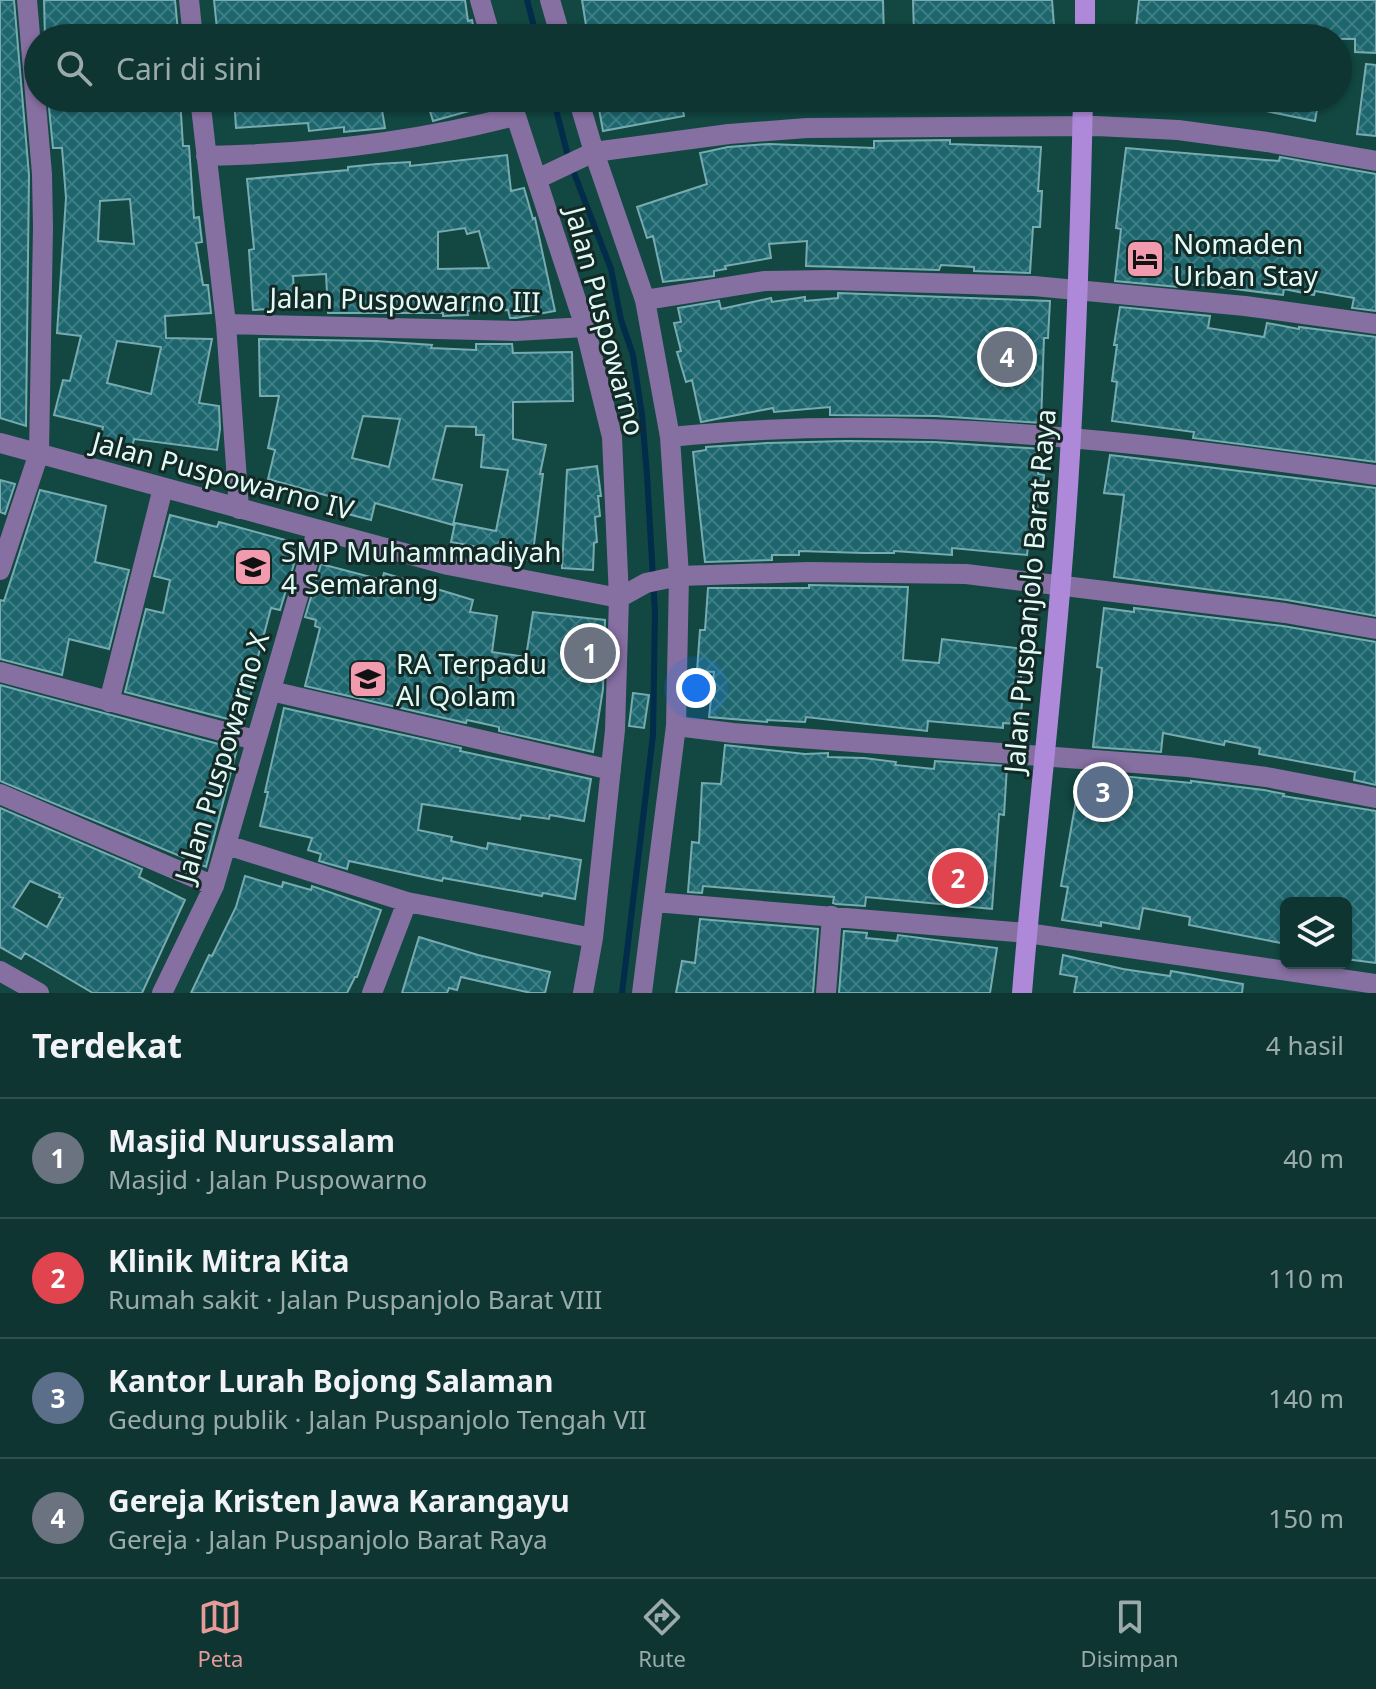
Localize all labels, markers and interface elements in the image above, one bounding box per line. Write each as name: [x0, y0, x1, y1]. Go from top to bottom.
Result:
search box: [24, 24, 1352, 112]
icon: search: [52, 46, 96, 90]
text: Cari di sini: [116, 48, 262, 89]
street label: Jalan Puspowarno: [556, 199, 655, 440]
place label: Nomaden Urban Stay: [1173, 224, 1319, 294]
hotel icon: Nomaden Urban Stay: [1124, 238, 1166, 280]
street label: Jalan Puspowarno III: [266, 278, 541, 320]
pin: 4: [981, 327, 1033, 387]
street label: Jalan Puspanjolo Barat Raya: [994, 407, 1064, 778]
street label: Jalan Puspowarno IV: [85, 421, 358, 528]
place label: SMP Muhammadiyah 4 Semarang: [281, 532, 562, 602]
school or university icon: SMP Muhammadiyah 4 Semarang: [232, 546, 274, 588]
pin: 1: [564, 623, 616, 683]
street label: Jalan Puspowarno X: [164, 627, 277, 889]
place label: RA Terpadu Al Qolam: [396, 644, 547, 714]
school or university icon: RA Terpadu Al Qolam: [347, 658, 389, 700]
your location: [676, 668, 716, 708]
pin: 3: [1077, 762, 1129, 822]
pin: 2: [932, 848, 984, 908]
map controls: [1280, 897, 1352, 969]
button: layers: [1280, 897, 1352, 969]
text: Terdekat: [32, 1022, 182, 1068]
text: 4 hasil: [1266, 1027, 1344, 1063]
text: Masjid Nurussalam: [108, 1120, 395, 1161]
text: 1: [51, 1140, 65, 1176]
text: 40 m: [1283, 1140, 1344, 1176]
text: Masjid · Jalan Puspowarno: [108, 1161, 427, 1197]
text: Klinik Mitra Kita: [108, 1240, 349, 1281]
text: 2: [51, 1260, 65, 1296]
text: 110 m: [1268, 1260, 1344, 1296]
text: Rumah sakit · Jalan Puspanjolo Barat VIII: [108, 1281, 602, 1317]
text: Kantor Lurah Bojong Salaman: [108, 1360, 554, 1401]
text: 3: [51, 1380, 65, 1416]
text: 140 m: [1268, 1380, 1344, 1416]
text: Gedung publik · Jalan Puspanjolo Tengah VII: [108, 1401, 647, 1437]
text: Gereja Kristen Jawa Karangayu: [108, 1480, 570, 1521]
text: 4: [51, 1500, 65, 1536]
text: 150 m: [1268, 1500, 1344, 1536]
text: Gereja · Jalan Puspanjolo Barat Raya: [108, 1521, 548, 1557]
tab: Peta: [197, 1595, 243, 1673]
tab: Rute: [638, 1595, 686, 1673]
tab: Disimpan: [1081, 1595, 1179, 1673]

